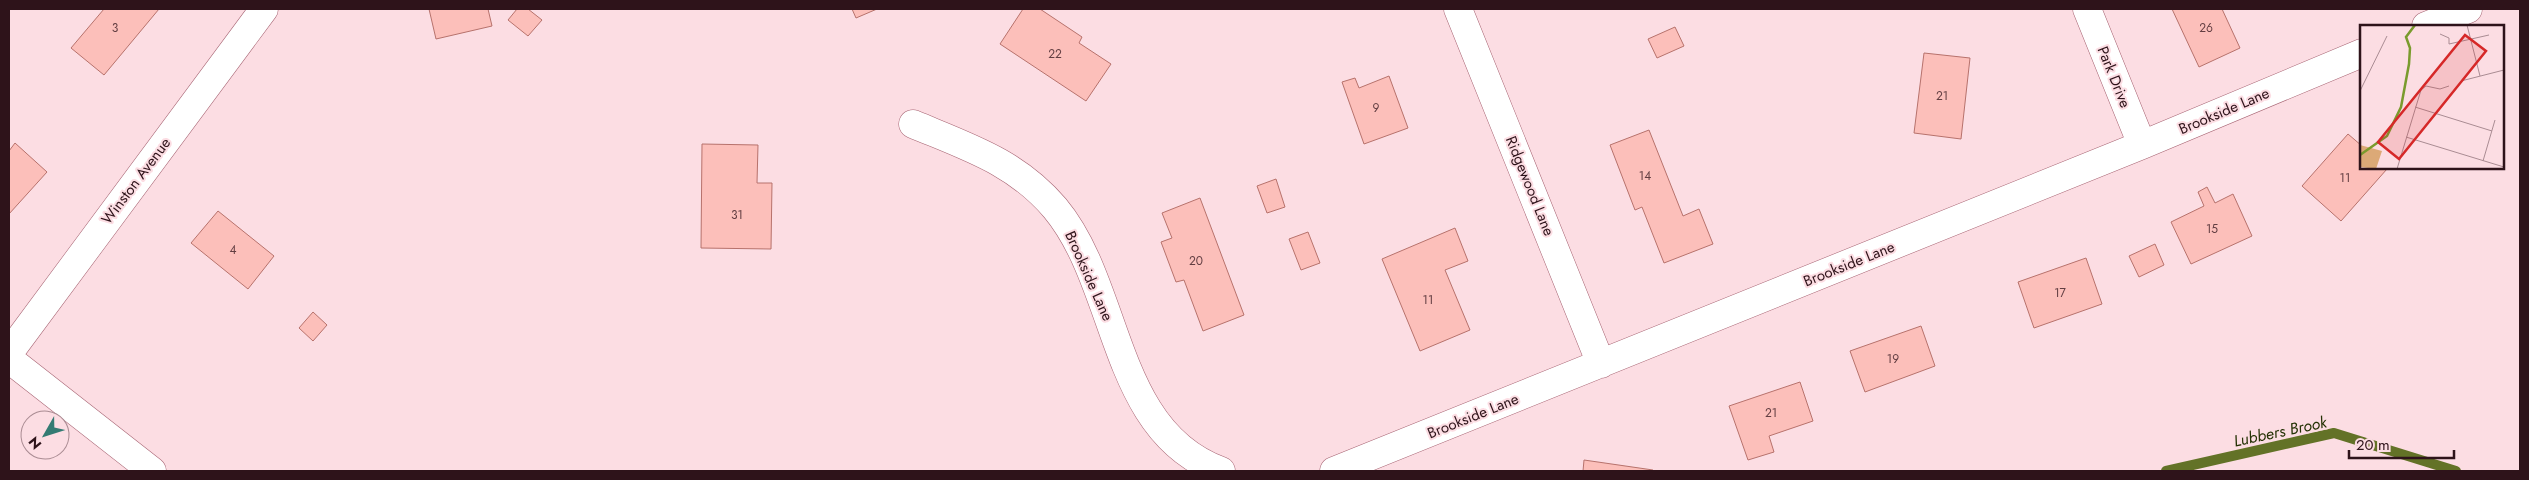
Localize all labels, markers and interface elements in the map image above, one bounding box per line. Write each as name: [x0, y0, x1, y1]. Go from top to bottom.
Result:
house number: 3: [112, 19, 119, 37]
house number: 26: [2199, 19, 2213, 37]
inset map: [2360, 25, 2504, 169]
street label: Park Drive: [2092, 43, 2136, 111]
house number: 22: [1048, 45, 1062, 63]
street label: Brookside Lane: [2175, 82, 2273, 140]
house number: 21: [1936, 87, 1948, 105]
house number: 9: [1373, 99, 1380, 117]
street label: Winston Avenue: [96, 133, 176, 229]
street label: Ridgewood Lane: [1500, 133, 1560, 239]
house number: 14: [1639, 167, 1651, 185]
house number: 11: [2340, 169, 2350, 187]
house number: 31: [731, 206, 743, 224]
house number: 15: [2206, 220, 2218, 238]
street label: Brookside Lane: [1059, 227, 1119, 325]
street label: Brookside Lane: [1800, 236, 1898, 292]
house number: 4: [230, 241, 237, 259]
house number: 20: [1189, 252, 1203, 270]
house number: 17: [2054, 284, 2067, 302]
house number: 11: [1423, 291, 1433, 309]
house number: 19: [1887, 350, 1899, 368]
street label: Brookside Lane: [1424, 388, 1522, 444]
house number: 21: [1765, 404, 1777, 422]
north arrow: [20, 410, 70, 460]
water label: Lubbers Brook: [2232, 410, 2330, 453]
scale bar: [2349, 428, 2454, 460]
text: N: [24, 433, 46, 454]
text: 20 m: [2356, 434, 2390, 456]

